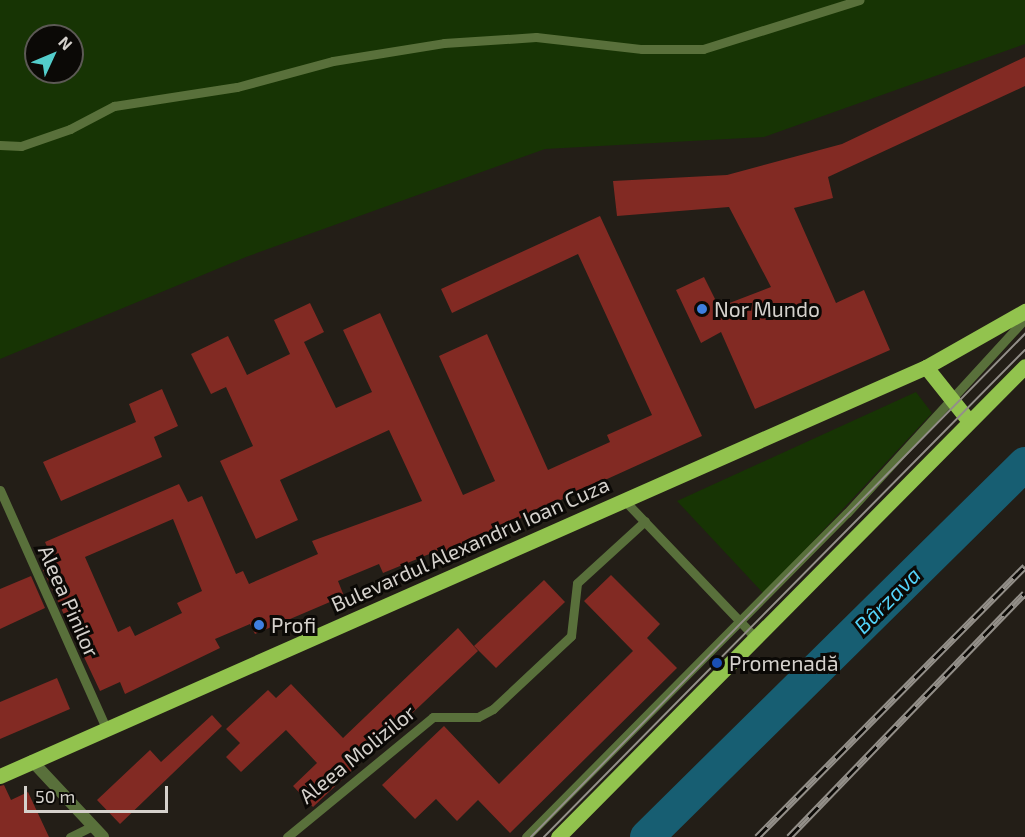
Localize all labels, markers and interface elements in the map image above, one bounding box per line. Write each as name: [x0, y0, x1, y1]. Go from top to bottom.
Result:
north arrow: [24, 24, 84, 84]
text: N: [55, 32, 77, 53]
place label: Nor Mundo: [714, 296, 820, 322]
marker: Nor Mundo: [695, 302, 709, 316]
street label: Bulevardul Alexandru Ioan Cuza: [327, 471, 613, 617]
street label: Aleea Pinilor: [33, 541, 105, 661]
water label: Bârzava: [848, 561, 926, 639]
place label: Profi: [271, 612, 316, 638]
marker: Profi: [252, 618, 266, 632]
place label: Promenadă: [729, 650, 838, 676]
marker: Promenadă: [710, 656, 724, 670]
street label: Aleea Molizilor: [294, 699, 420, 809]
scale bar: [27, 774, 171, 812]
text: 50 m: [35, 785, 75, 807]

